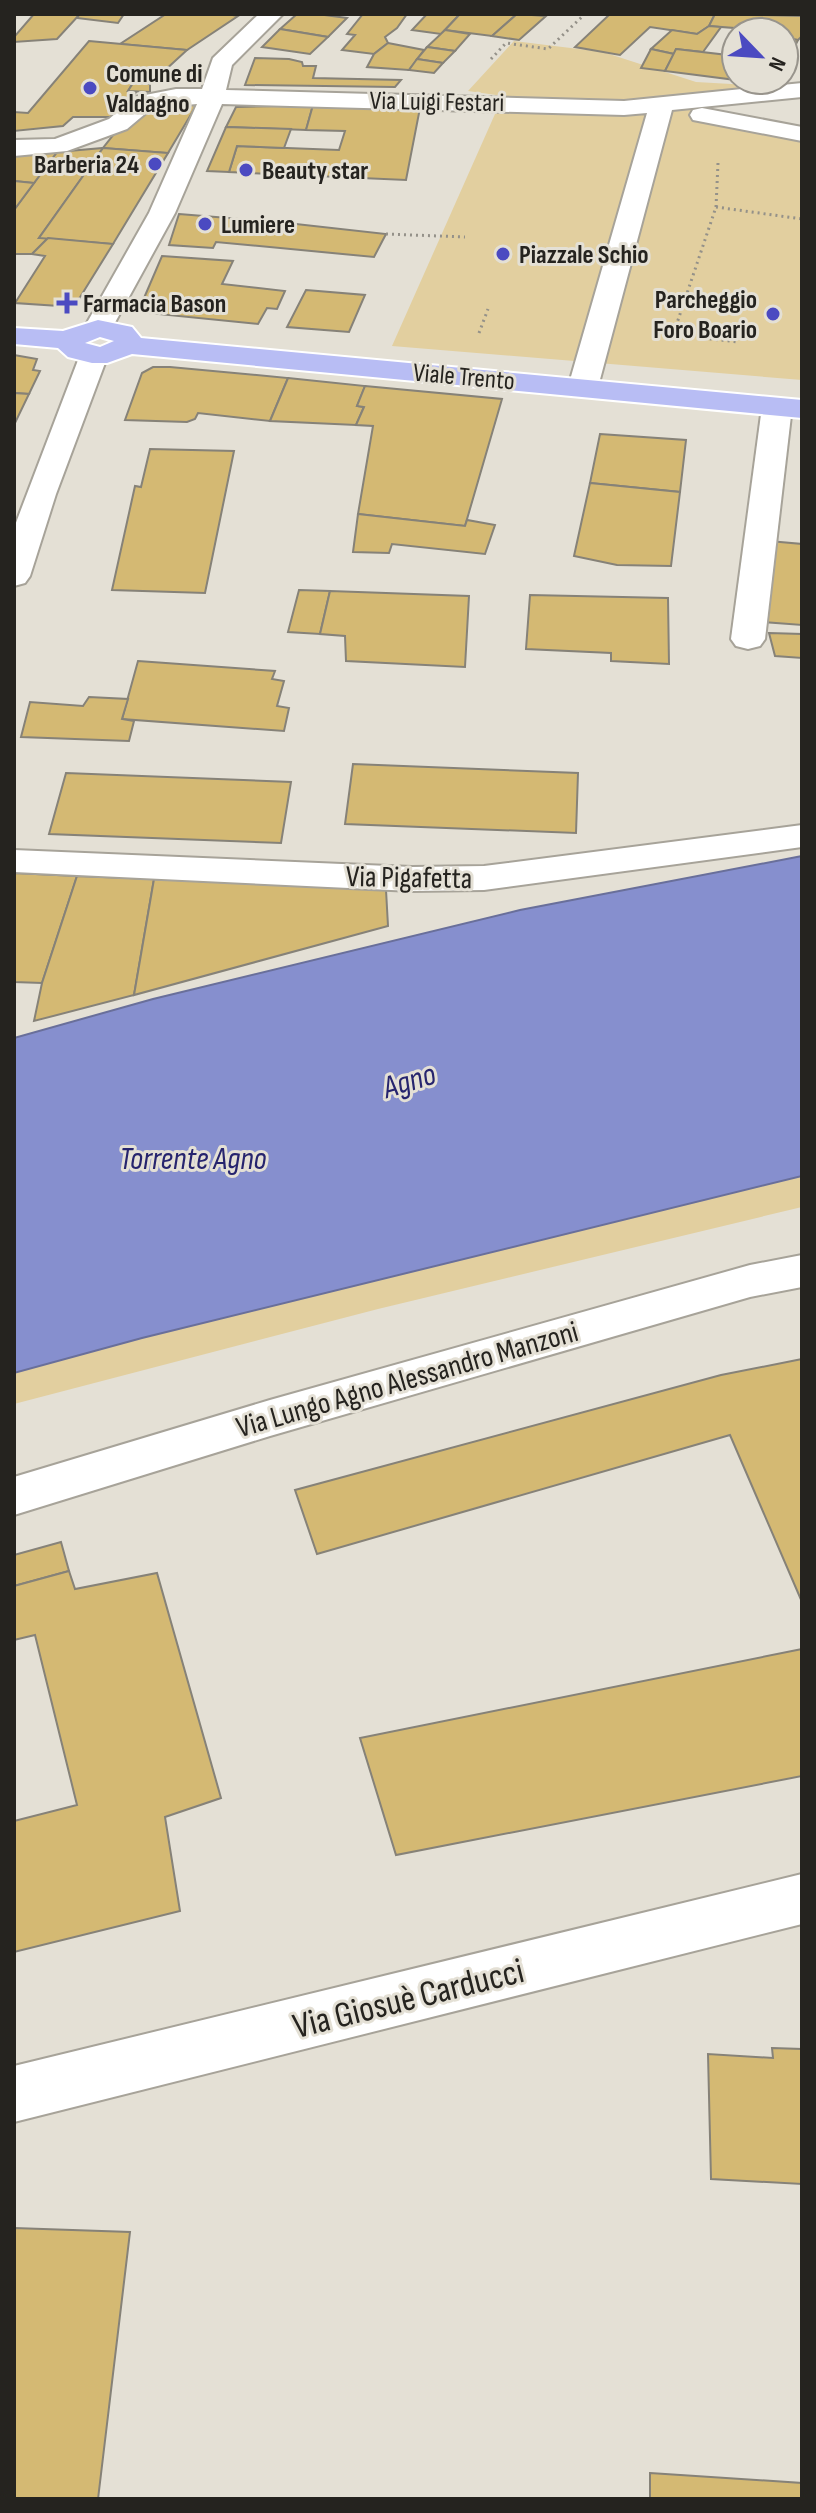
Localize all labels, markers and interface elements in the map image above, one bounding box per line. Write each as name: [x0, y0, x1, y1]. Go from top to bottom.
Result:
north arrow: [720, 16, 800, 96]
text: N: [762, 53, 791, 75]
place label: Comune di Valdagno: [106, 59, 202, 120]
marker: Comune di Valdagno: [81, 79, 99, 97]
street label: Via Luigi Festari: [369, 86, 505, 119]
place label: Barberia 24: [34, 150, 139, 181]
marker: Barberia 24: [146, 155, 164, 173]
place label: Beauty star: [262, 156, 368, 187]
marker: Beauty star: [237, 161, 255, 179]
place label: Lumiere: [221, 210, 295, 241]
marker: Lumiere: [196, 215, 214, 233]
place label: Piazzale Schio: [519, 240, 649, 271]
marker: Piazzale Schio: [494, 245, 512, 263]
place label: Parcheggio Foro Boario: [653, 285, 757, 346]
place label: Farmacia Bason: [83, 289, 226, 320]
marker: Farmacia Bason: [58, 294, 76, 312]
marker: Parcheggio Foro Boario: [764, 305, 782, 323]
street label: Viale Trento: [412, 358, 516, 397]
street label: Via Pigafetta: [345, 859, 472, 897]
water label: Agno: [376, 1055, 441, 1108]
water label: Torrente Agno: [119, 1140, 267, 1179]
street label: Via Lungo Agno Alessandro Manzoni: [232, 1314, 582, 1446]
street label: Via Giosuè Carducci: [289, 1950, 528, 2049]

